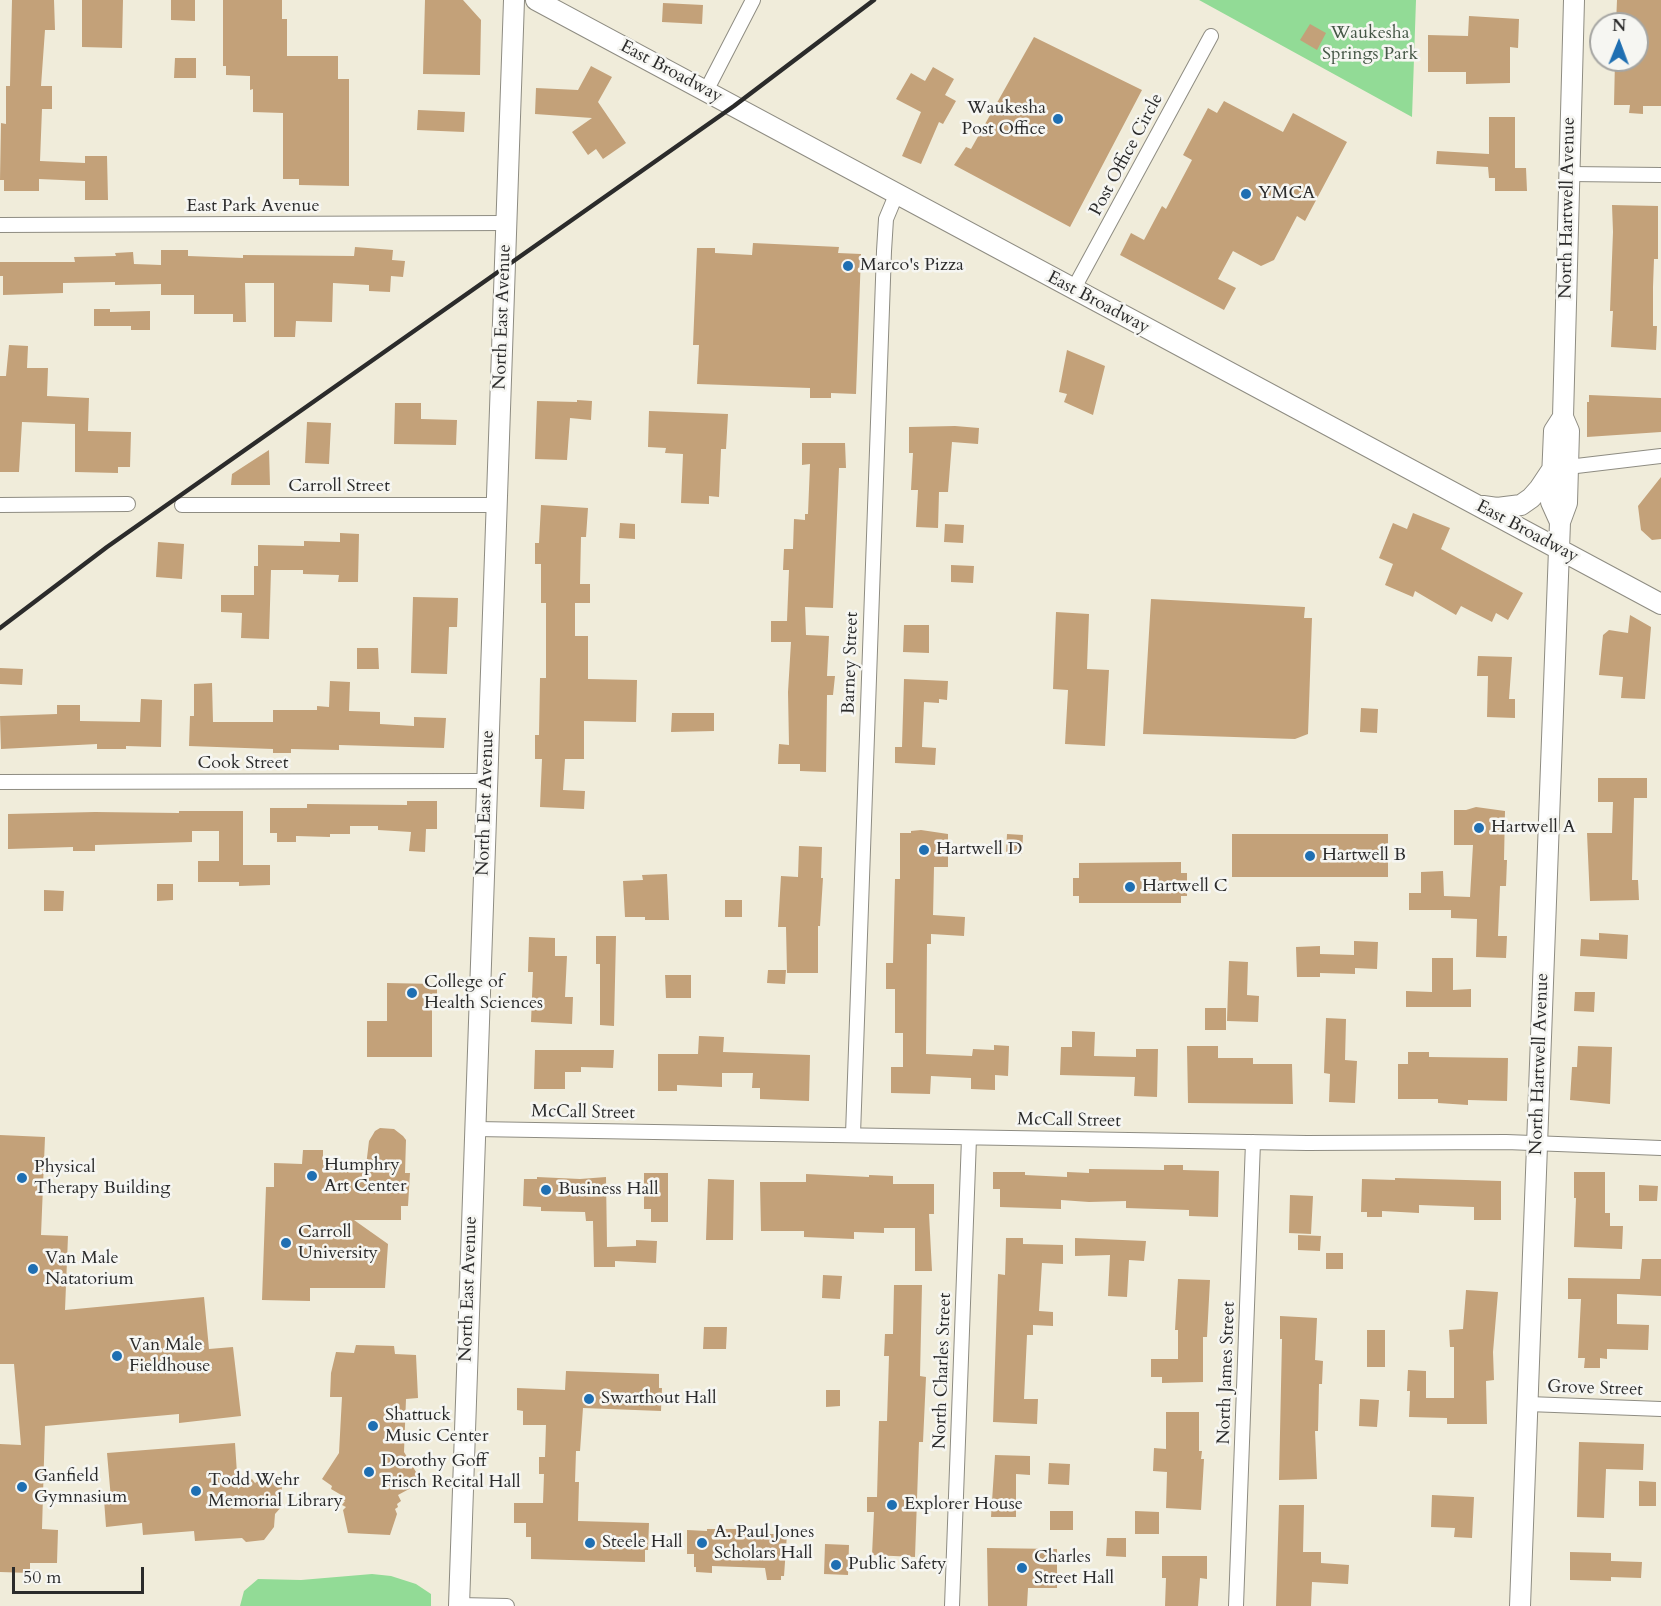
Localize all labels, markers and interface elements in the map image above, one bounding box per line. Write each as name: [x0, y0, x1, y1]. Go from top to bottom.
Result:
north arrow: [1589, 12, 1649, 72]
text: N: [1612, 15, 1626, 37]
park label: Waukesha Springs Park: [1322, 23, 1418, 66]
street label: East Broadway: [616, 36, 726, 108]
street label: Post Office Circle: [1086, 90, 1168, 220]
place label: Waukesha Post Office: [962, 98, 1046, 140]
marker: Waukesha Post Office: [1051, 112, 1065, 126]
street label: North Hartwell Avenue: [1556, 117, 1580, 299]
place label: YMCA: [1258, 183, 1315, 205]
marker: YMCA: [1239, 187, 1253, 201]
street label: East Park Avenue: [186, 196, 320, 218]
street label: North East Avenue: [490, 244, 516, 390]
place label: Marco's Pizza: [860, 255, 964, 277]
marker: Marco's Pizza: [841, 259, 855, 273]
street label: East Broadway: [1043, 267, 1153, 339]
street label: Carroll Street: [288, 476, 390, 498]
street label: East Broadway: [1472, 496, 1582, 568]
street label: Barney Street: [838, 611, 864, 715]
street label: North East Avenue: [473, 730, 499, 876]
street label: Cook Street: [198, 753, 288, 775]
place label: Hartwell A: [1491, 817, 1575, 839]
marker: Hartwell A: [1472, 821, 1486, 835]
place label: Hartwell D: [936, 839, 1022, 861]
marker: Hartwell D: [917, 843, 931, 857]
place label: Hartwell B: [1322, 845, 1406, 867]
marker: Hartwell B: [1303, 849, 1317, 863]
place label: Hartwell C: [1142, 876, 1227, 898]
marker: Hartwell C: [1123, 880, 1137, 894]
place label: College of Health Sciences: [424, 972, 543, 1014]
street label: North Hartwell Avenue: [1526, 973, 1554, 1155]
marker: College of Health Sciences: [405, 986, 419, 1000]
street label: McCall Street: [531, 1101, 635, 1125]
street label: McCall Street: [1017, 1109, 1121, 1133]
place label: Humphry Art Center: [324, 1155, 406, 1198]
place label: Physical Therapy Building: [34, 1157, 170, 1200]
marker: Humphry Art Center: [305, 1169, 319, 1183]
marker: Physical Therapy Building: [15, 1171, 29, 1185]
place label: Business Hall: [558, 1179, 658, 1201]
marker: Business Hall: [539, 1183, 553, 1197]
street label: North East Avenue: [456, 1216, 482, 1362]
place label: Carroll University: [298, 1222, 378, 1264]
marker: Carroll University: [279, 1236, 293, 1250]
place label: Van Male Natatorium: [45, 1248, 134, 1290]
marker: Van Male Natatorium: [26, 1262, 40, 1276]
street label: North Charles Street: [929, 1292, 957, 1450]
street label: North James Street: [1214, 1301, 1240, 1445]
place label: Van Male Fieldhouse: [129, 1335, 210, 1378]
marker: Van Male Fieldhouse: [110, 1349, 124, 1363]
street label: Grove Street: [1547, 1377, 1643, 1401]
place label: Swarthout Hall: [601, 1388, 716, 1410]
marker: Swarthout Hall: [582, 1392, 596, 1406]
place label: Shattuck Music Center: [385, 1405, 489, 1448]
marker: Shattuck Music Center: [366, 1419, 380, 1433]
place label: Dorothy Goff Frisch Recital Hall: [381, 1451, 521, 1494]
marker: Dorothy Goff Frisch Recital Hall: [362, 1465, 376, 1479]
place label: Ganfield Gymnasium: [34, 1466, 127, 1508]
place label: Todd Wehr Memorial Library: [208, 1470, 343, 1512]
marker: Ganfield Gymnasium: [15, 1480, 29, 1494]
marker: Todd Wehr Memorial Library: [189, 1484, 203, 1498]
place label: Explorer House: [904, 1494, 1023, 1516]
marker: Explorer House: [885, 1498, 899, 1512]
place label: A. Paul Jones Scholars Hall: [714, 1522, 814, 1564]
place label: Steele Hall: [602, 1532, 683, 1554]
marker: Steele Hall: [583, 1536, 597, 1550]
marker: A. Paul Jones Scholars Hall: [695, 1536, 709, 1550]
place label: Charles Street Hall: [1034, 1547, 1114, 1590]
place label: Public Safety: [848, 1554, 947, 1576]
scale bar: [15, 1555, 147, 1593]
marker: Public Safety: [829, 1558, 843, 1572]
marker: Charles Street Hall: [1015, 1561, 1029, 1575]
text: 50 m: [23, 1565, 62, 1590]

